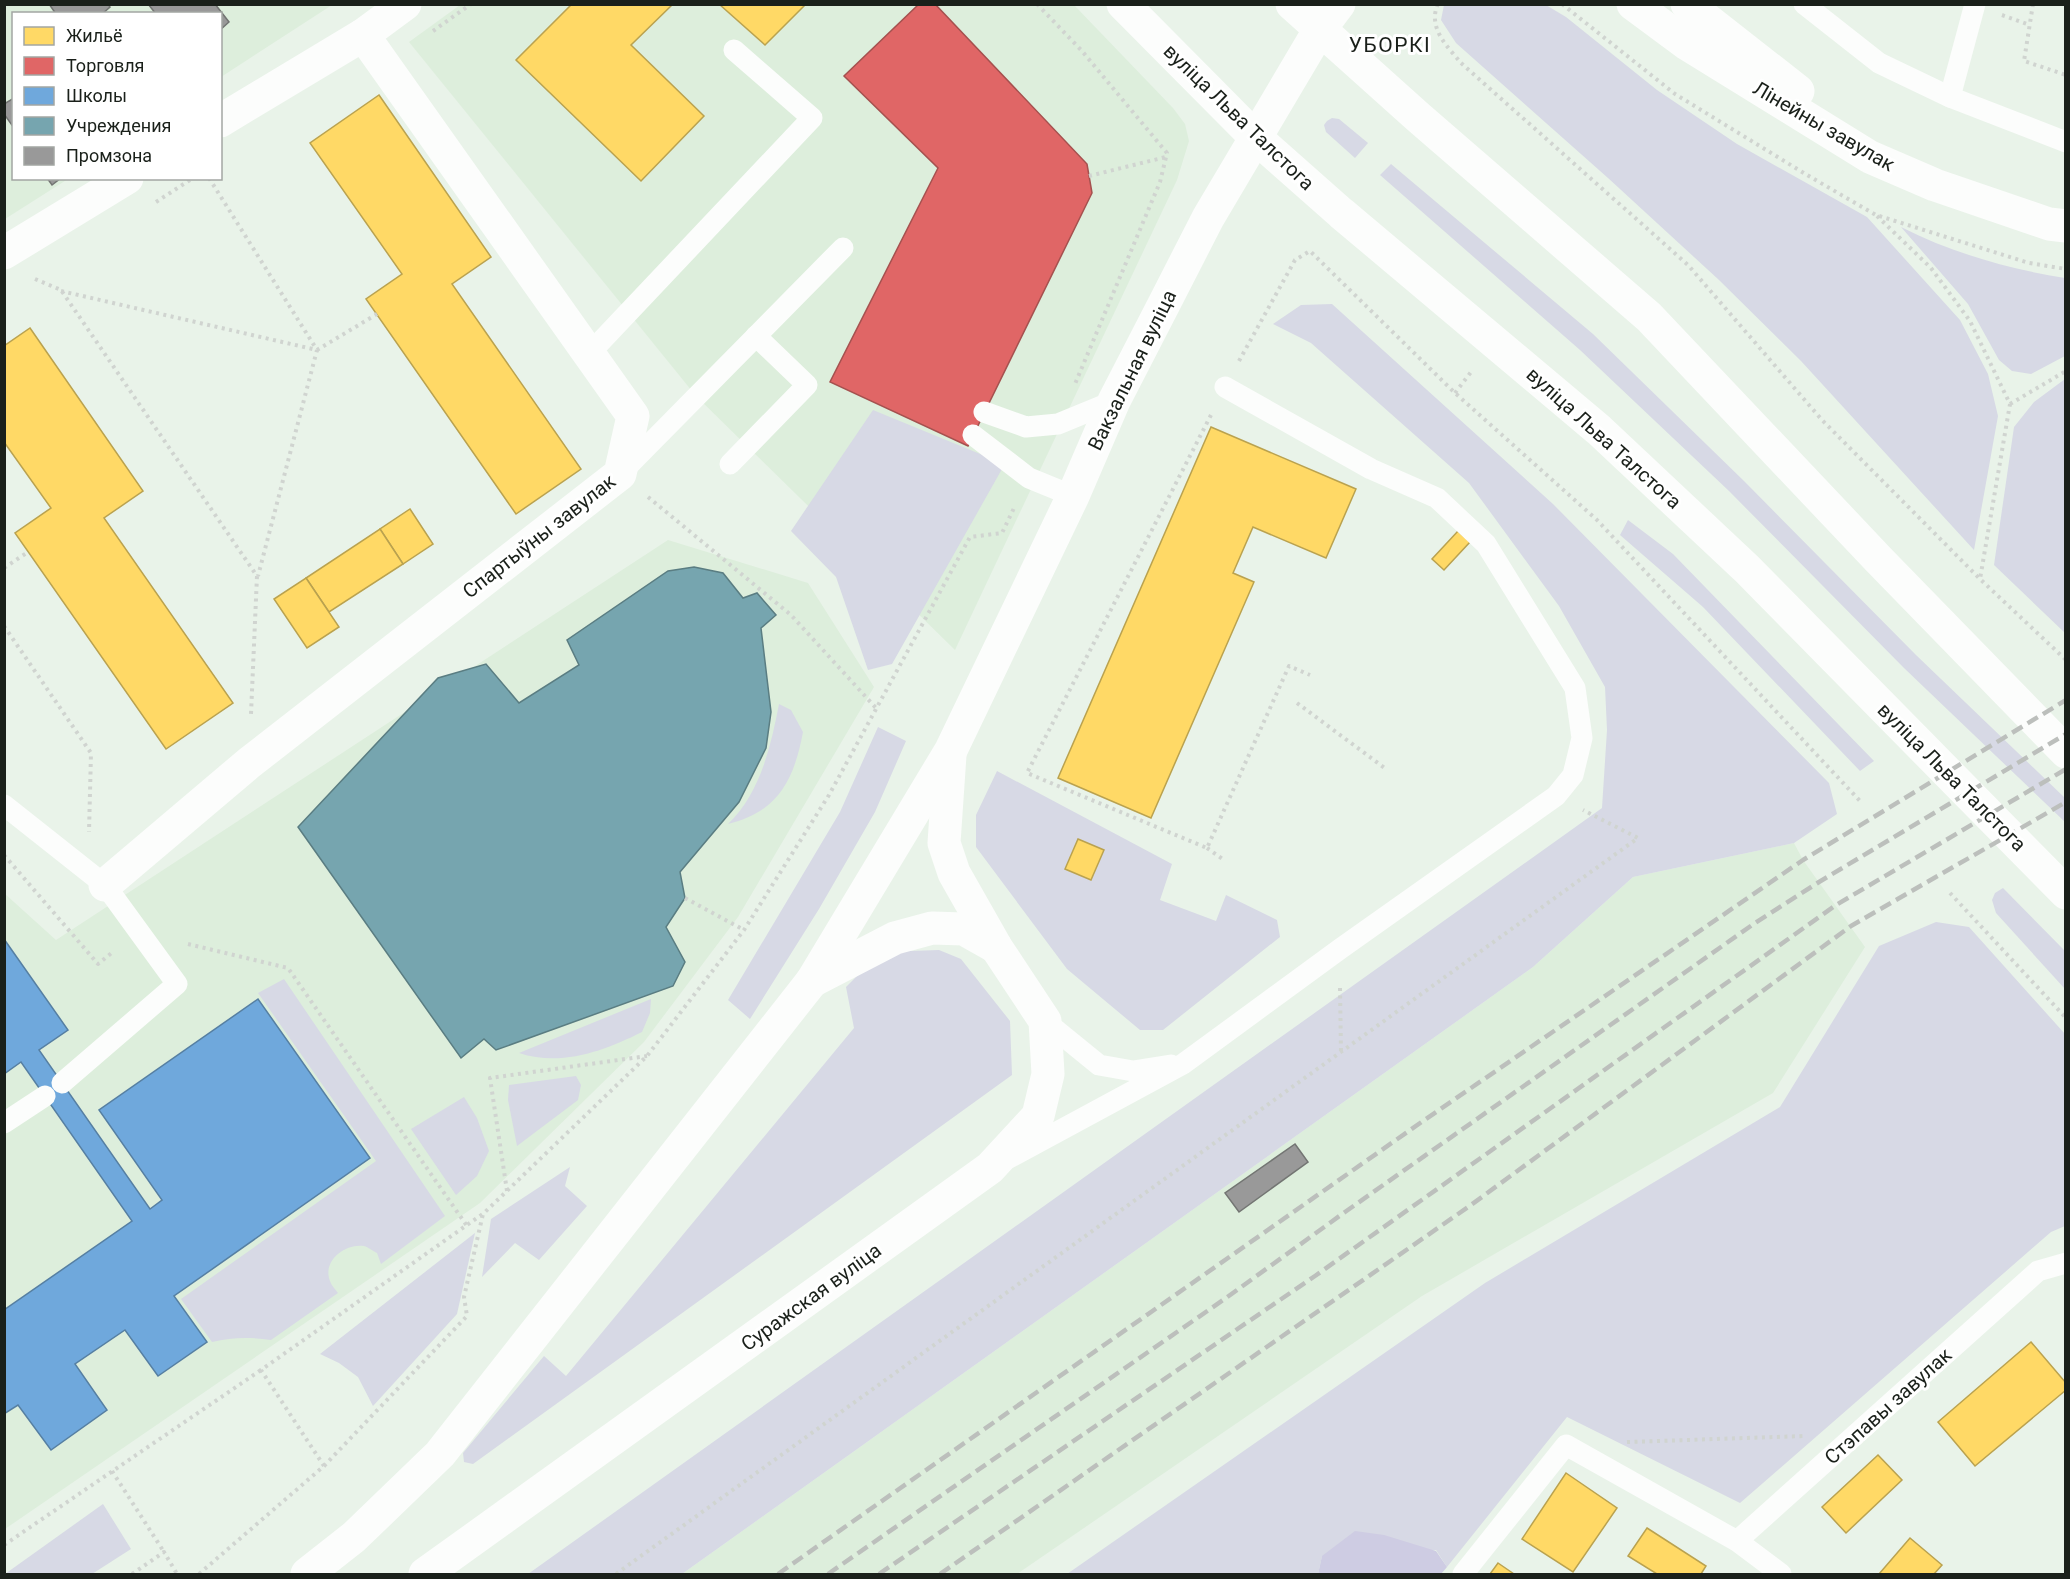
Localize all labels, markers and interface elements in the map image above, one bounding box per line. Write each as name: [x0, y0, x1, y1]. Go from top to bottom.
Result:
legend: [12, 12, 222, 180]
text: Жильё: [66, 25, 122, 46]
district label: УБОРКІ: [1349, 33, 1431, 57]
street label: вуліца Льва Талстога: [1159, 39, 1319, 195]
text: Торговля: [66, 55, 144, 76]
street label: Лінейны завулак: [1749, 76, 1899, 176]
text: Школы: [66, 85, 127, 106]
text: Учреждения: [66, 115, 171, 136]
text: Промзона: [66, 145, 152, 166]
street label: Вакзальная вуліца: [1083, 286, 1181, 454]
street label: вуліца Льва Талстога: [1522, 362, 1686, 514]
street label: Спартыўны завулак: [458, 469, 620, 603]
street label: вуліца Льва Талстога: [1873, 698, 2031, 856]
street label: Суражская вуліца: [736, 1238, 886, 1356]
street label: Стэпавы завулак: [1820, 1343, 1957, 1469]

